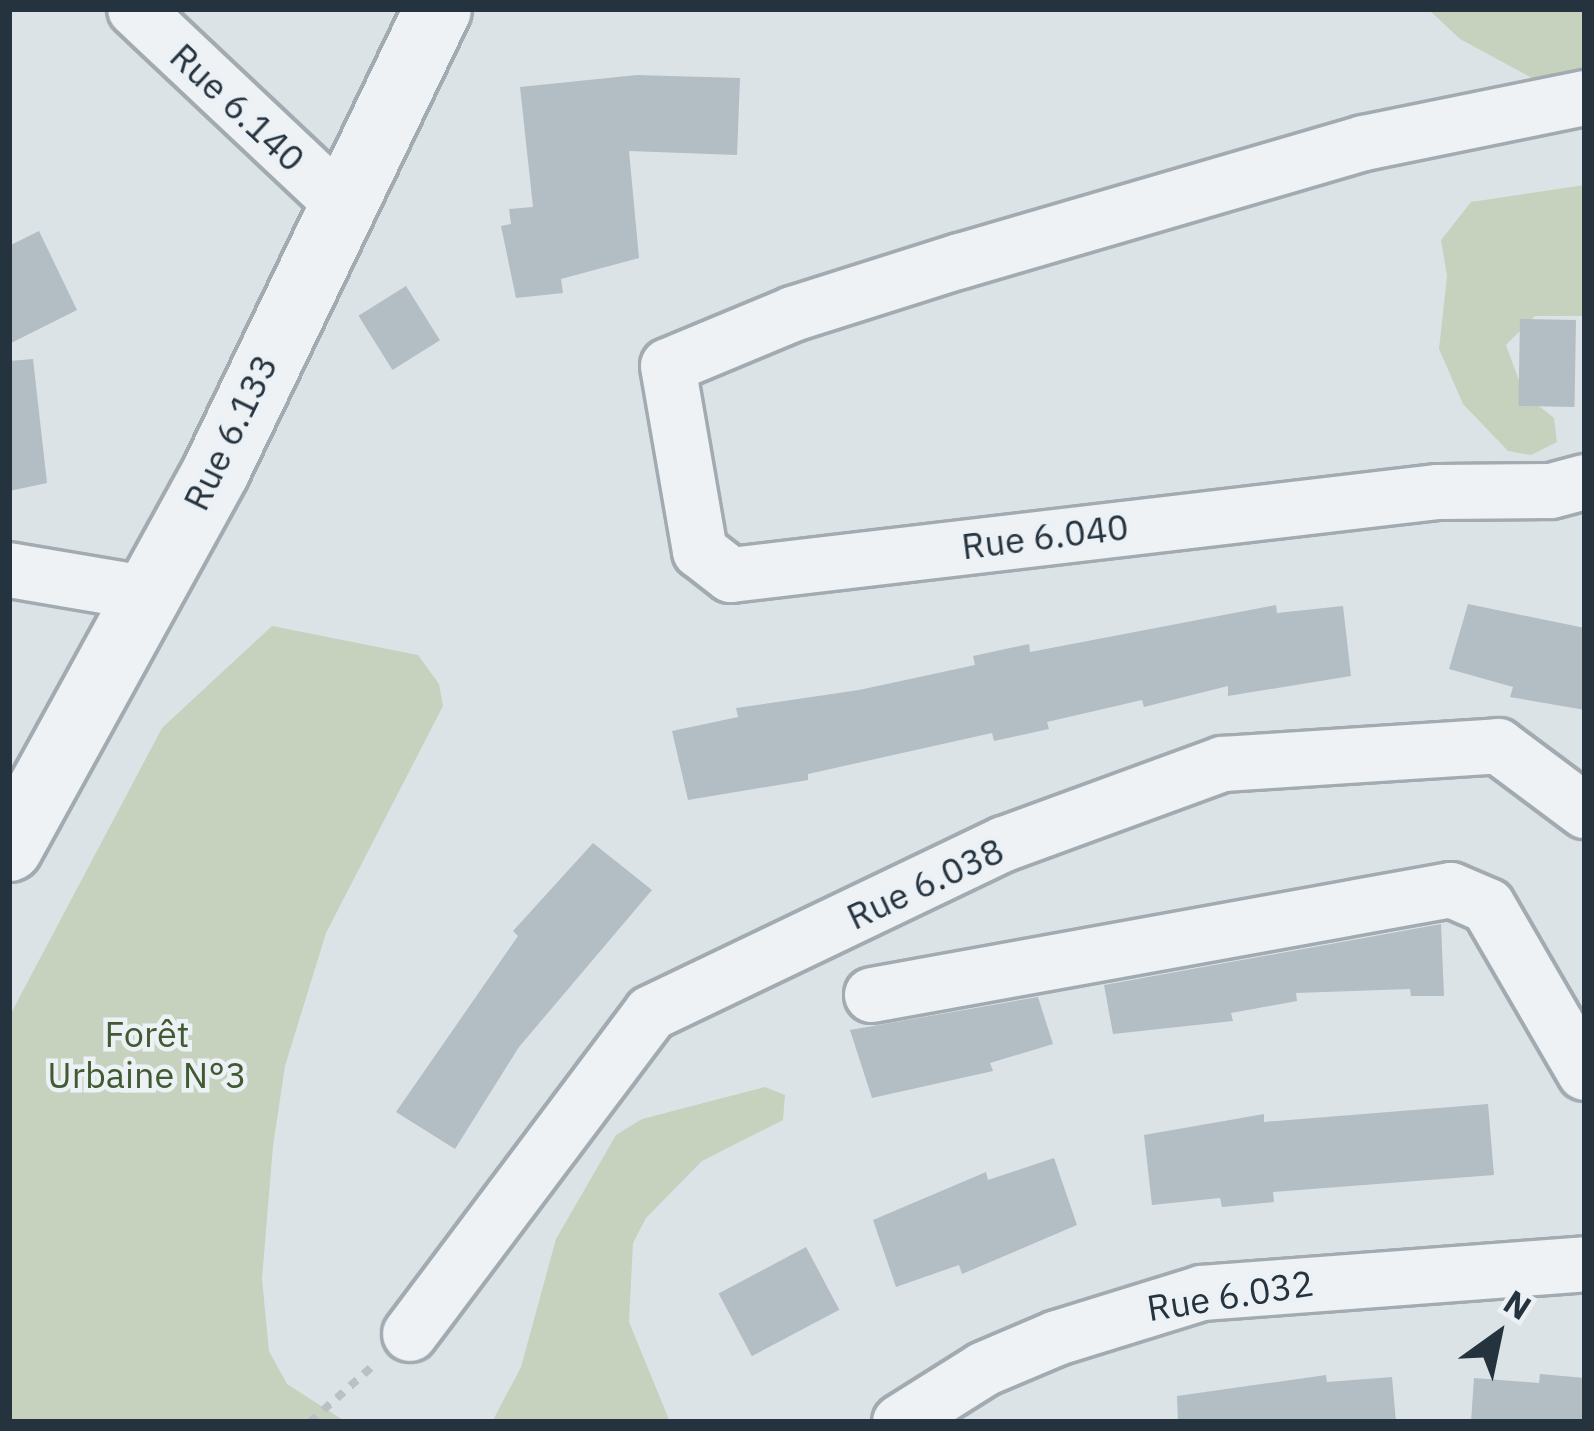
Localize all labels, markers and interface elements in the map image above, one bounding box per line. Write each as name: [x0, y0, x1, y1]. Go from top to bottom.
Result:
street label: Rue 6.140: [162, 34, 314, 180]
street label: Rue 6.133: [174, 347, 286, 517]
street label: Rue 6.040: [959, 504, 1131, 568]
street label: Rue 6.038: [840, 828, 1010, 938]
park label: Forêt Urbaine N°3: [47, 1011, 247, 1096]
street label: Rue 6.032: [1144, 1261, 1316, 1329]
north arrow: [1438, 1275, 1558, 1395]
text: N: [1496, 1280, 1540, 1329]

